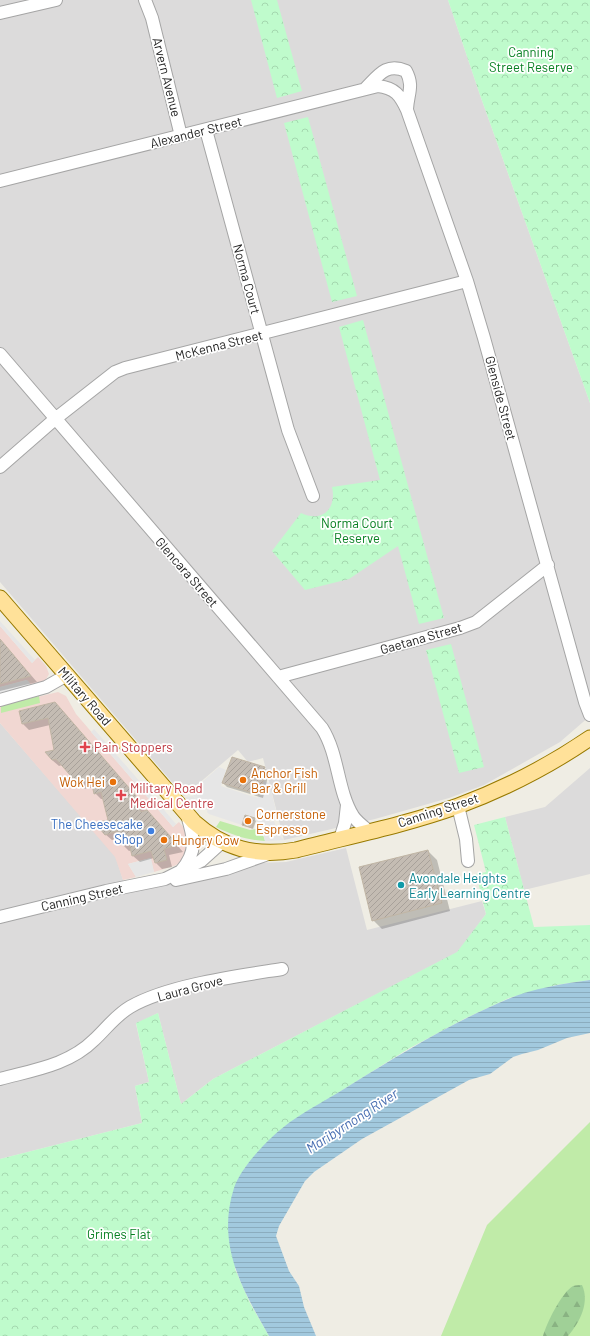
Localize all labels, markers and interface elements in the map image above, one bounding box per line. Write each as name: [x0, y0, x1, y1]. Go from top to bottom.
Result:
street label: Arvern Avenue: [149, 36, 185, 119]
park label: Canning Street Reserve: [489, 44, 573, 75]
street label: Alexander Street: [148, 113, 244, 151]
street label: Norma Court: [230, 242, 264, 316]
street label: McKenna Street: [174, 326, 264, 364]
street label: Glenside Street: [482, 354, 520, 442]
park label: Norma Court Reserve: [321, 515, 393, 546]
street label: Glencara Street: [152, 534, 222, 610]
street label: Gaetana Street: [378, 619, 464, 657]
street label: Military Road: [55, 663, 115, 729]
place label: Pain Stoppers: [94, 739, 173, 755]
marker: Pain Stoppers: [79, 741, 91, 753]
place label: Anchor Fish Bar & Grill: [251, 765, 318, 796]
place label: Wok Hei: [59, 774, 105, 790]
marker: Anchor Fish Bar & Grill: [238, 775, 248, 785]
marker: Wok Hei: [108, 777, 118, 787]
place label: Military Road Medical Centre: [130, 780, 214, 811]
marker: Military Road Medical Centre: [115, 789, 127, 801]
street label: Canning Street: [396, 789, 480, 831]
place label: Cornerstone Espresso: [256, 806, 326, 837]
place label: The Cheesecake Shop: [51, 816, 143, 847]
marker: Cornerstone Espresso: [243, 816, 253, 826]
marker: The Cheesecake Shop: [146, 826, 156, 836]
place label: Hungry Cow: [172, 832, 239, 848]
marker: Hungry Cow: [159, 835, 169, 845]
place label: Avondale Heights Early Learning Centre: [409, 870, 531, 901]
street label: Canning Street: [39, 880, 125, 914]
marker: Avondale Heights Early Learning Centre: [396, 880, 406, 890]
street label: Laura Grove: [155, 972, 225, 1004]
water label: Maribyrnong River: [303, 1084, 402, 1157]
park label: Grimes Flat: [87, 1226, 151, 1242]

